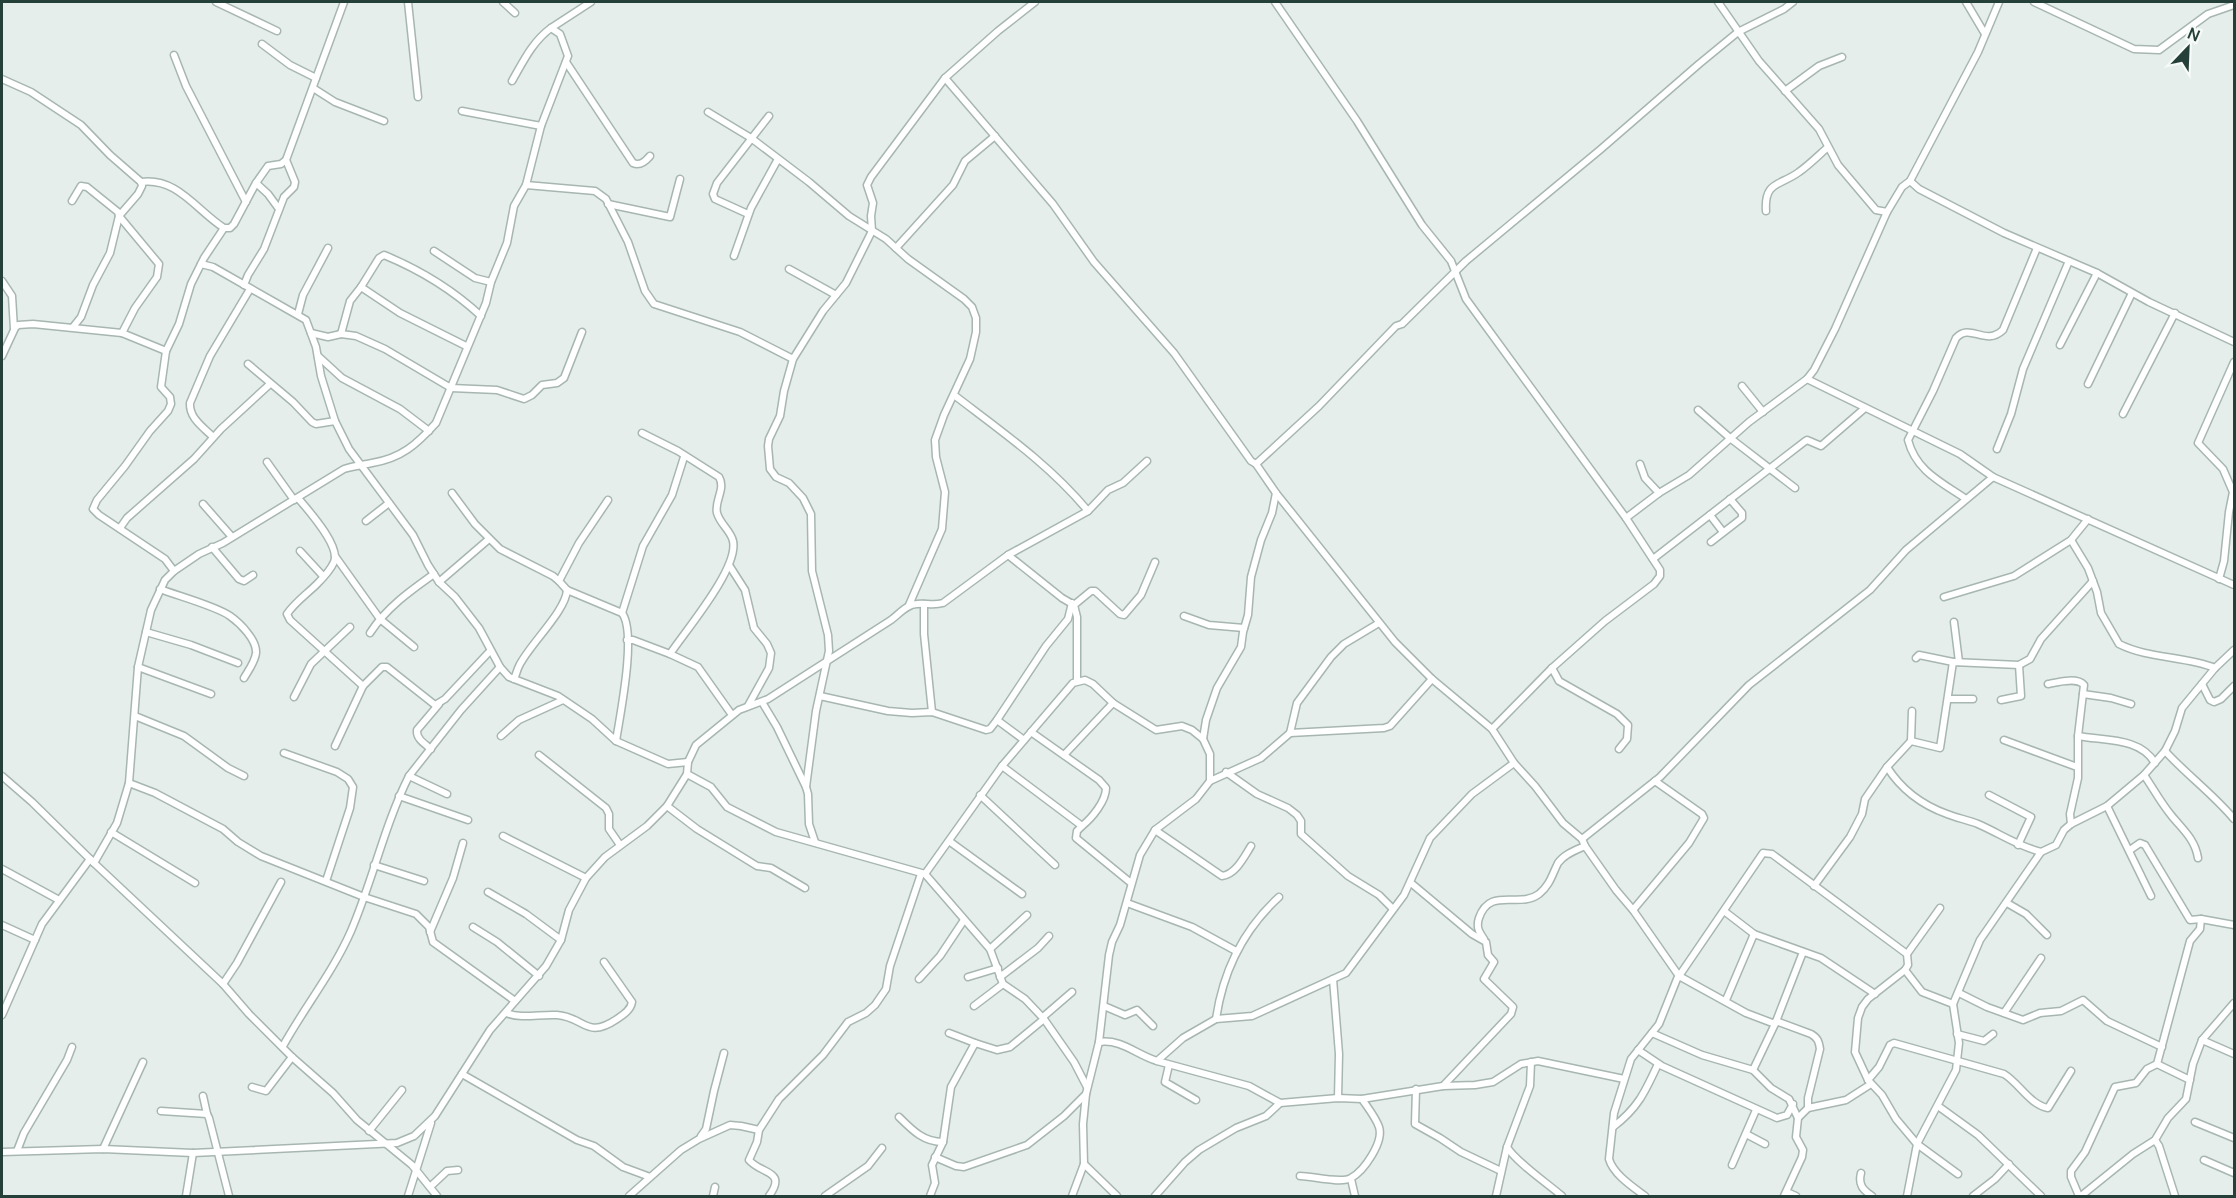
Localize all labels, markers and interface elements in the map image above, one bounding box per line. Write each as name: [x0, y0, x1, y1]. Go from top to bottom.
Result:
north arrow: [2158, 18, 2218, 78]
text: N: [2184, 22, 2203, 47]

